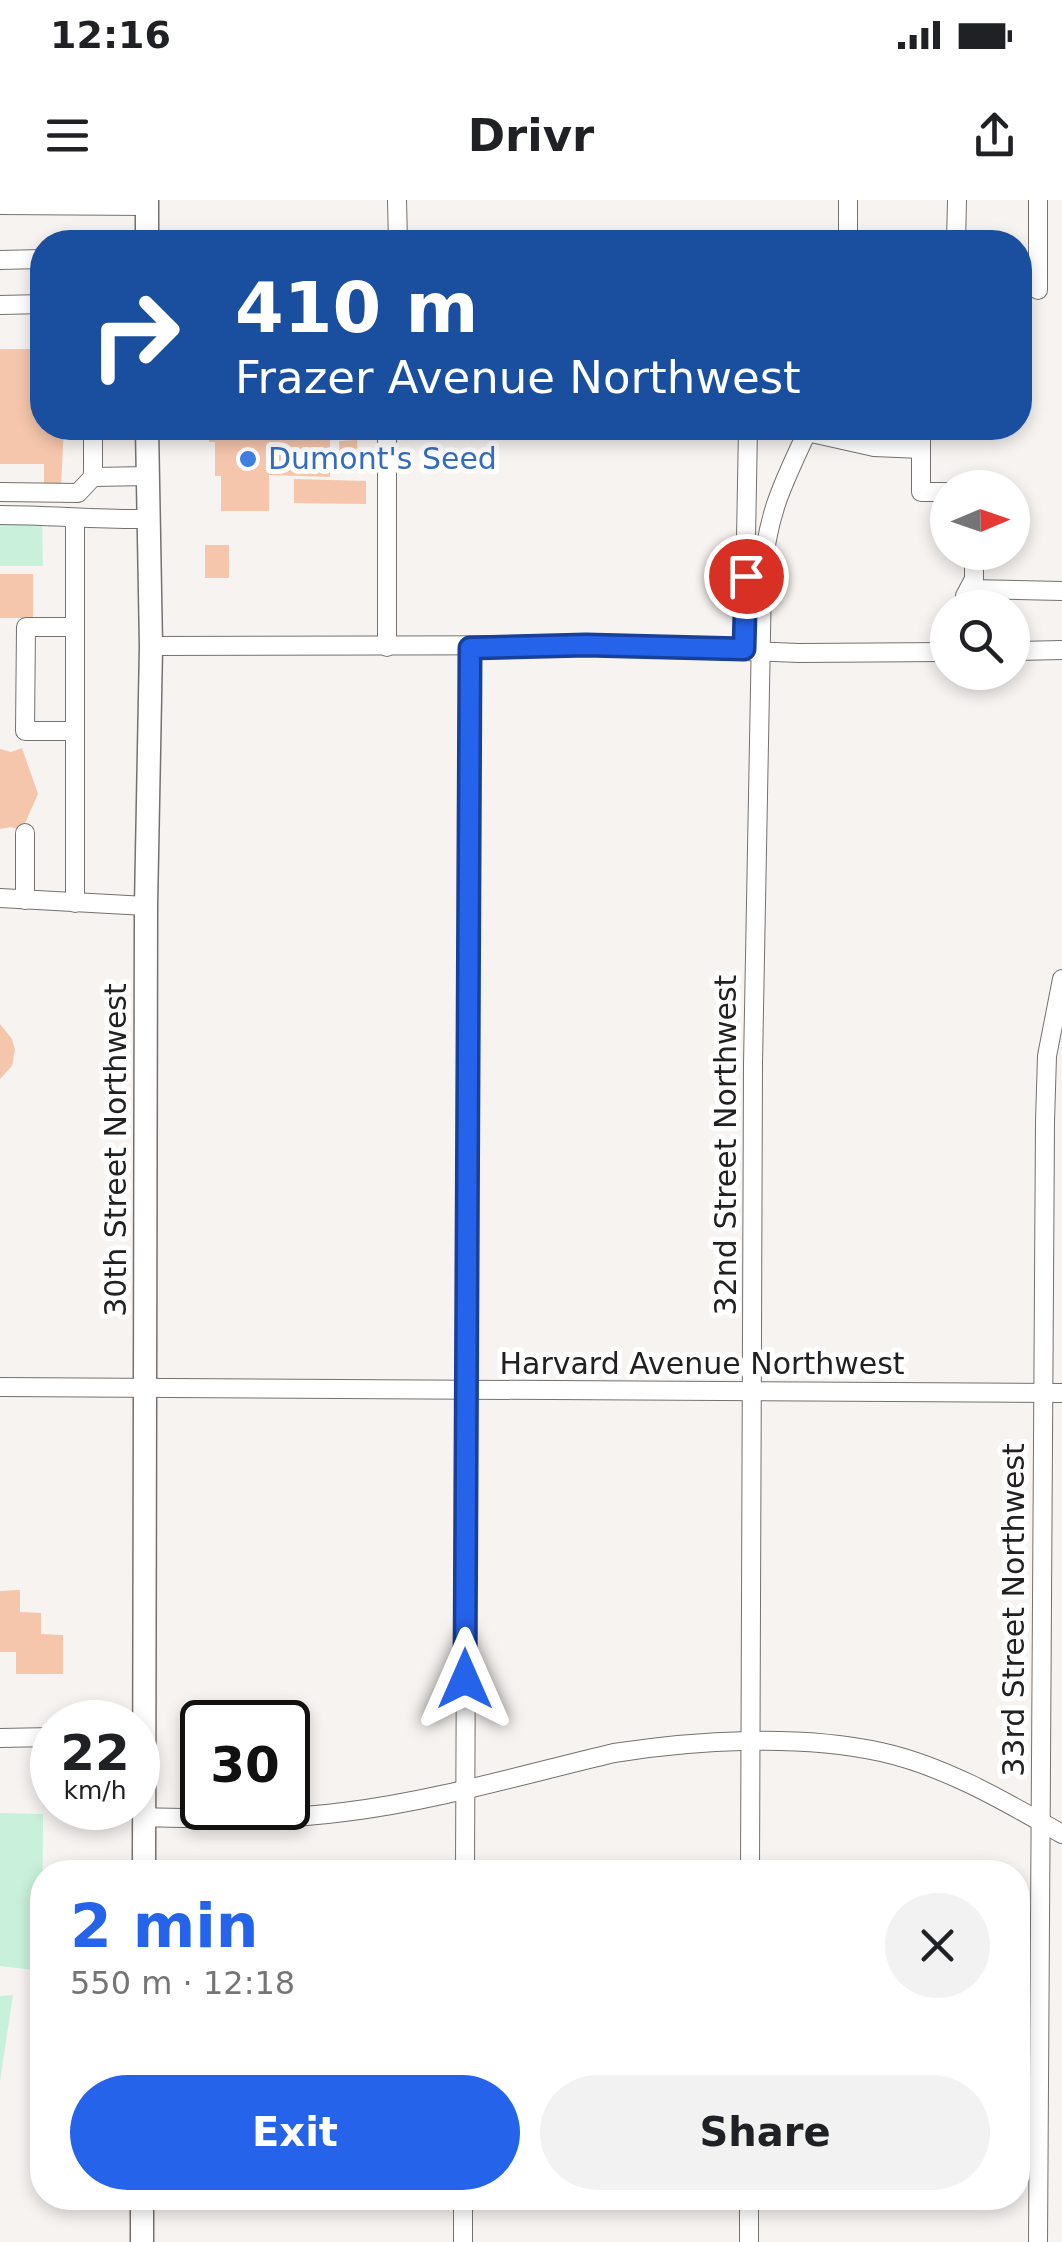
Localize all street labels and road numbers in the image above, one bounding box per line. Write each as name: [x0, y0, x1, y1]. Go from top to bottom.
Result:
street label: 32nd Street Northwest: [708, 974, 743, 1315]
street label: 30th Street Northwest: [98, 983, 133, 1317]
street label: Harvard Avenue Northwest: [499, 1346, 905, 1381]
street label: 33rd Street Northwest: [996, 1443, 1031, 1777]

